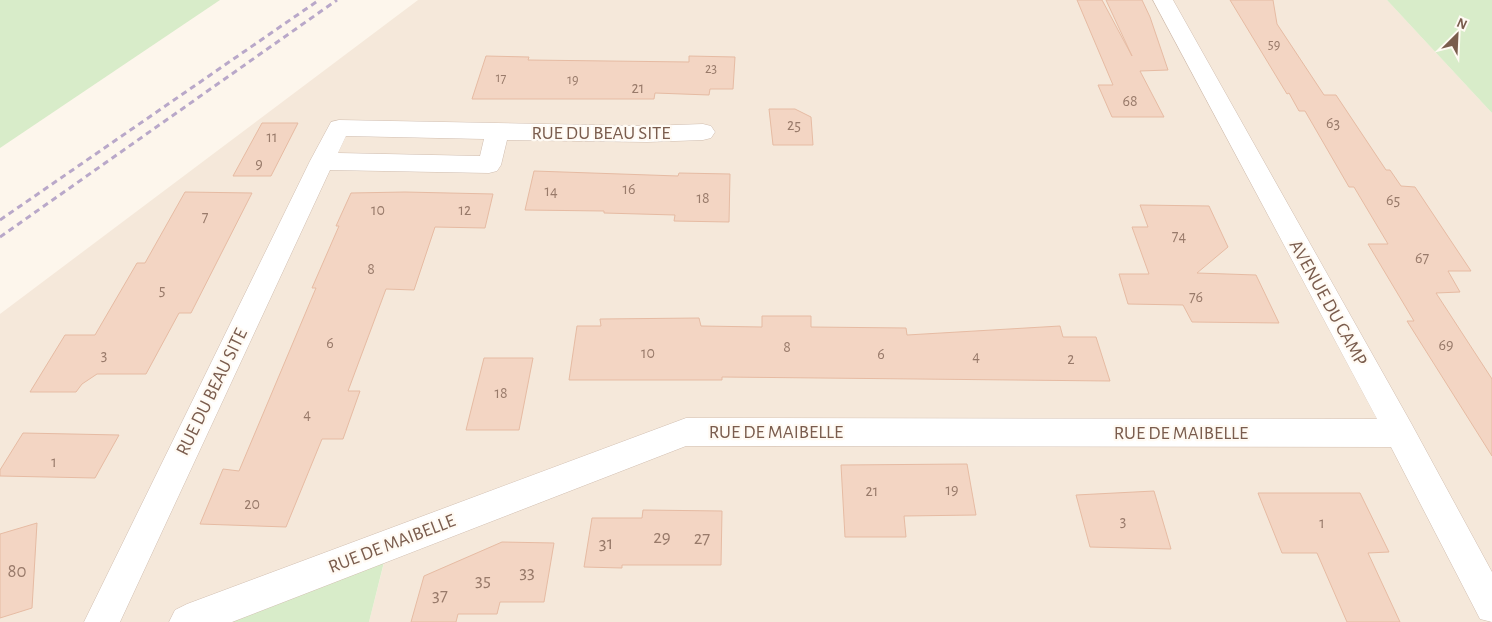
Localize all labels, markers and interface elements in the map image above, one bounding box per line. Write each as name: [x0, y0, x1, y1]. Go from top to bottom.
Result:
north arrow: [1432, 10, 1482, 60]
text: N: [1455, 16, 1469, 32]
house number: 59: [1268, 38, 1280, 52]
house number: 23: [705, 62, 717, 76]
house number: 17: [496, 71, 506, 85]
house number: 19: [567, 73, 579, 87]
house number: 21: [632, 80, 644, 96]
house number: 68: [1122, 93, 1138, 109]
house number: 63: [1326, 115, 1340, 131]
house number: 25: [787, 117, 801, 133]
street label: RUE DU BEAU SITE: [532, 124, 670, 143]
house number: 11: [266, 129, 278, 145]
house number: 9: [255, 156, 263, 172]
house number: 16: [622, 181, 636, 197]
house number: 14: [544, 183, 558, 199]
house number: 18: [696, 190, 710, 206]
house number: 65: [1386, 192, 1400, 208]
house number: 10: [371, 202, 385, 218]
house number: 12: [459, 202, 471, 218]
house number: 7: [202, 209, 209, 225]
house number: 74: [1172, 228, 1186, 244]
street label: AVENUE DU CAMP: [1286, 237, 1370, 369]
house number: 67: [1415, 250, 1429, 266]
house number: 8: [367, 261, 375, 277]
house number: 5: [159, 282, 165, 298]
house number: 76: [1189, 289, 1203, 305]
street label: RUE DU BEAU SITE: [173, 325, 251, 459]
house number: 6: [326, 335, 334, 351]
house number: 69: [1438, 337, 1454, 353]
house number: 8: [783, 339, 791, 355]
house number: 10: [641, 345, 655, 361]
house number: 6: [877, 346, 885, 362]
house number: 3: [101, 347, 107, 363]
house number: 4: [972, 348, 980, 364]
house number: 2: [1067, 351, 1075, 367]
house number: 18: [494, 385, 508, 401]
house number: 4: [303, 406, 311, 422]
street label: RUE DE MAIBELLE: [709, 423, 843, 442]
street label: RUE DE MAIBELLE: [1114, 424, 1248, 443]
house number: 1: [51, 454, 57, 470]
house number: 19: [945, 482, 959, 498]
house number: 21: [866, 483, 878, 499]
house number: 20: [244, 496, 260, 512]
street label: RUE DE MAIBELLE: [326, 511, 458, 577]
house number: 3: [1120, 513, 1126, 529]
house number: 1: [1319, 515, 1325, 531]
house number: 29: [653, 528, 671, 547]
house number: 27: [694, 529, 710, 548]
house number: 31: [599, 534, 613, 553]
house number: 80: [7, 562, 27, 581]
house number: 33: [519, 563, 535, 582]
house number: 35: [475, 571, 491, 590]
house number: 37: [432, 586, 448, 605]

